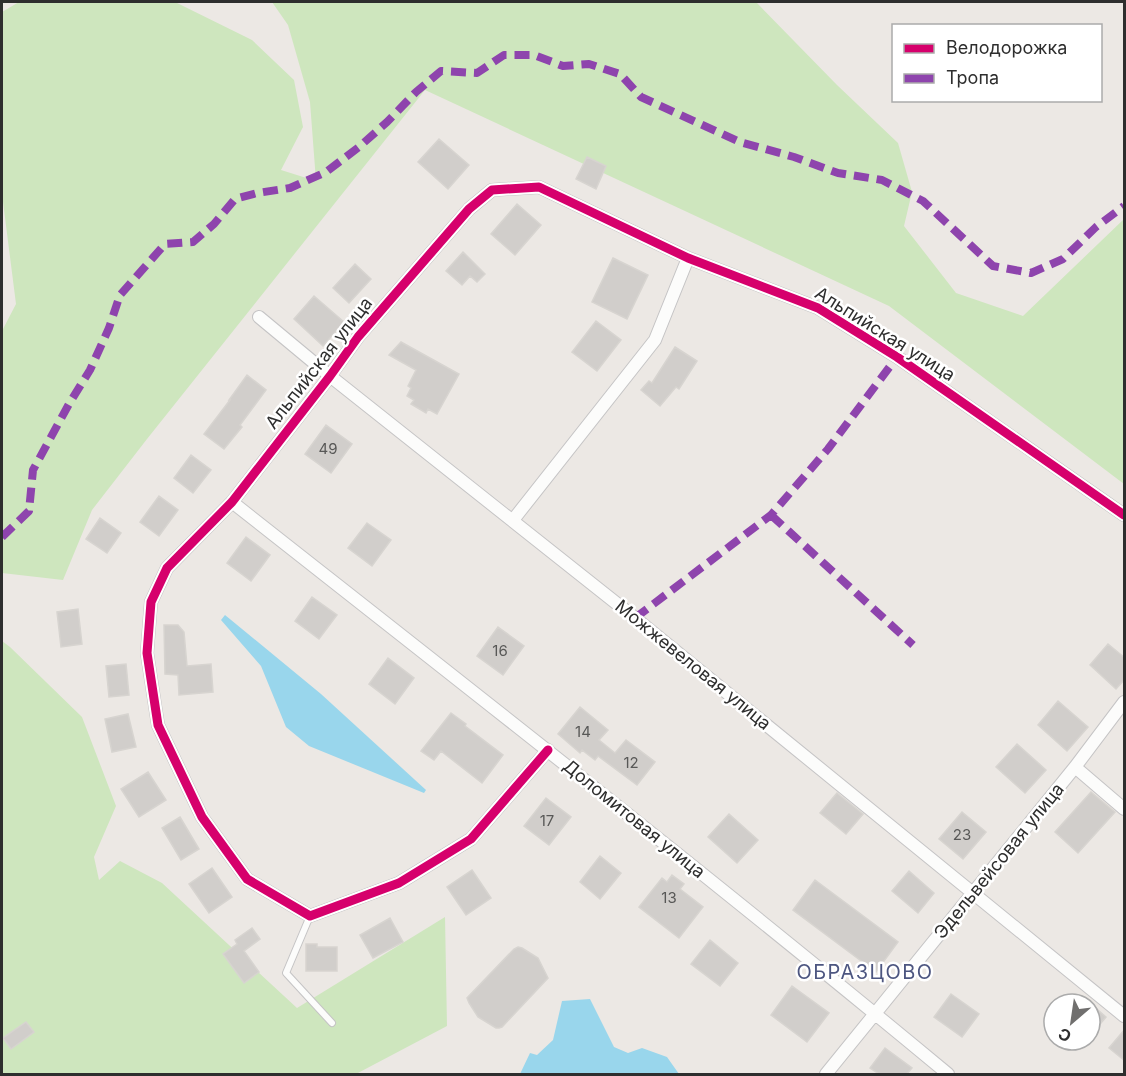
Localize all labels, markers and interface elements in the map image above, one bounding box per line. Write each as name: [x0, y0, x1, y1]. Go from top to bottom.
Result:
legend: [892, 24, 1102, 102]
text: Велодорожка: [946, 37, 1067, 58]
text: Тропа: [946, 67, 999, 88]
street label: Альпийская улица: [811, 282, 959, 385]
street label: Альпийская улица: [261, 293, 376, 433]
house number: 49: [319, 439, 338, 458]
street label: Можжевеловая улица: [611, 595, 775, 734]
house number: 16: [492, 641, 508, 660]
house number: 14: [575, 722, 591, 741]
house number: 12: [623, 753, 639, 772]
street label: Доломитовая улица: [559, 755, 710, 882]
street label: Эдельвейсовая улица: [929, 779, 1068, 943]
house number: 17: [540, 811, 554, 830]
house number: 23: [953, 825, 971, 844]
house number: 13: [661, 888, 677, 907]
district label: ОБРАЗЦОВО: [796, 960, 934, 984]
north arrow: [1042, 992, 1102, 1052]
text: С: [1055, 1023, 1075, 1047]

